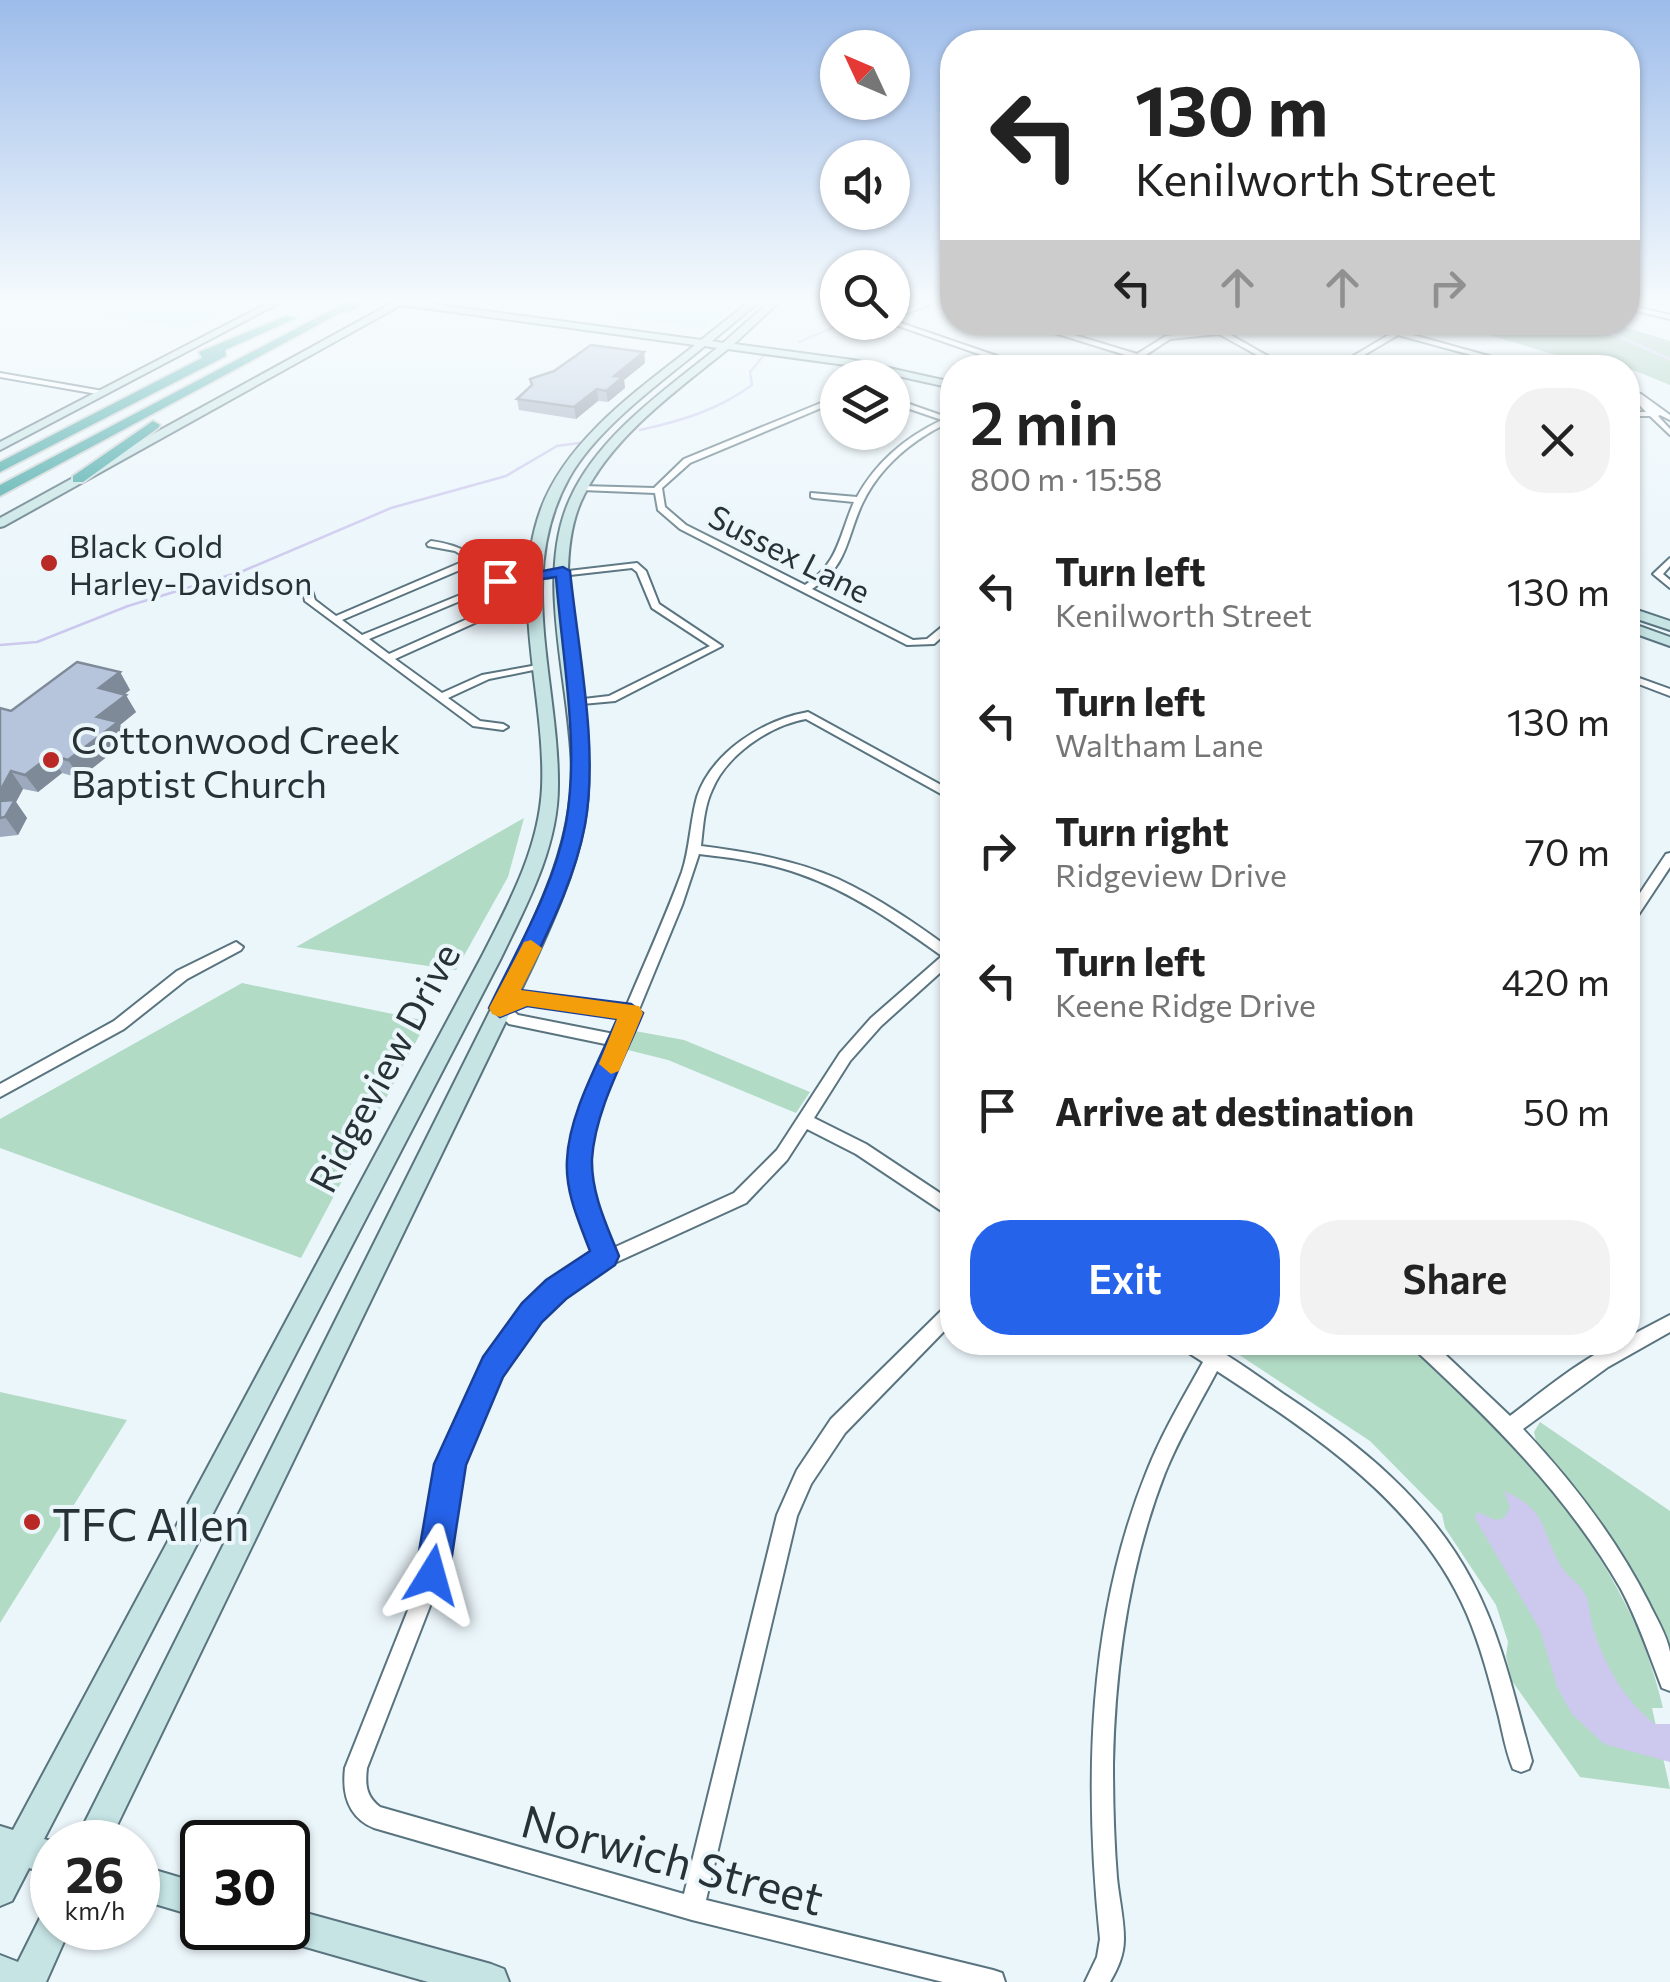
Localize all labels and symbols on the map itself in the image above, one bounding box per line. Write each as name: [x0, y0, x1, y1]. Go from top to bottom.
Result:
north arrow: [820, 30, 910, 120]
street label: Sussex Lane: [702, 495, 878, 611]
place label: Black Gold Harley-Davidson: [69, 525, 312, 602]
pin: [458, 539, 543, 624]
marker: Black Gold Harley-Davidson: [38, 552, 60, 574]
place label: Cottonwood Creek Baptist Church: [71, 715, 400, 806]
marker: Cottonwood Creek Baptist Church: [40, 749, 62, 771]
street label: Ridgeview Drive: [298, 934, 468, 1200]
place label: TFC Allen: [52, 1495, 250, 1550]
marker: TFC Allen: [21, 1511, 43, 1533]
position arrow: [380, 1523, 484, 1627]
street label: Norwich Street: [516, 1791, 830, 1925]
speed limit sign: 30: [180, 1820, 310, 1950]

